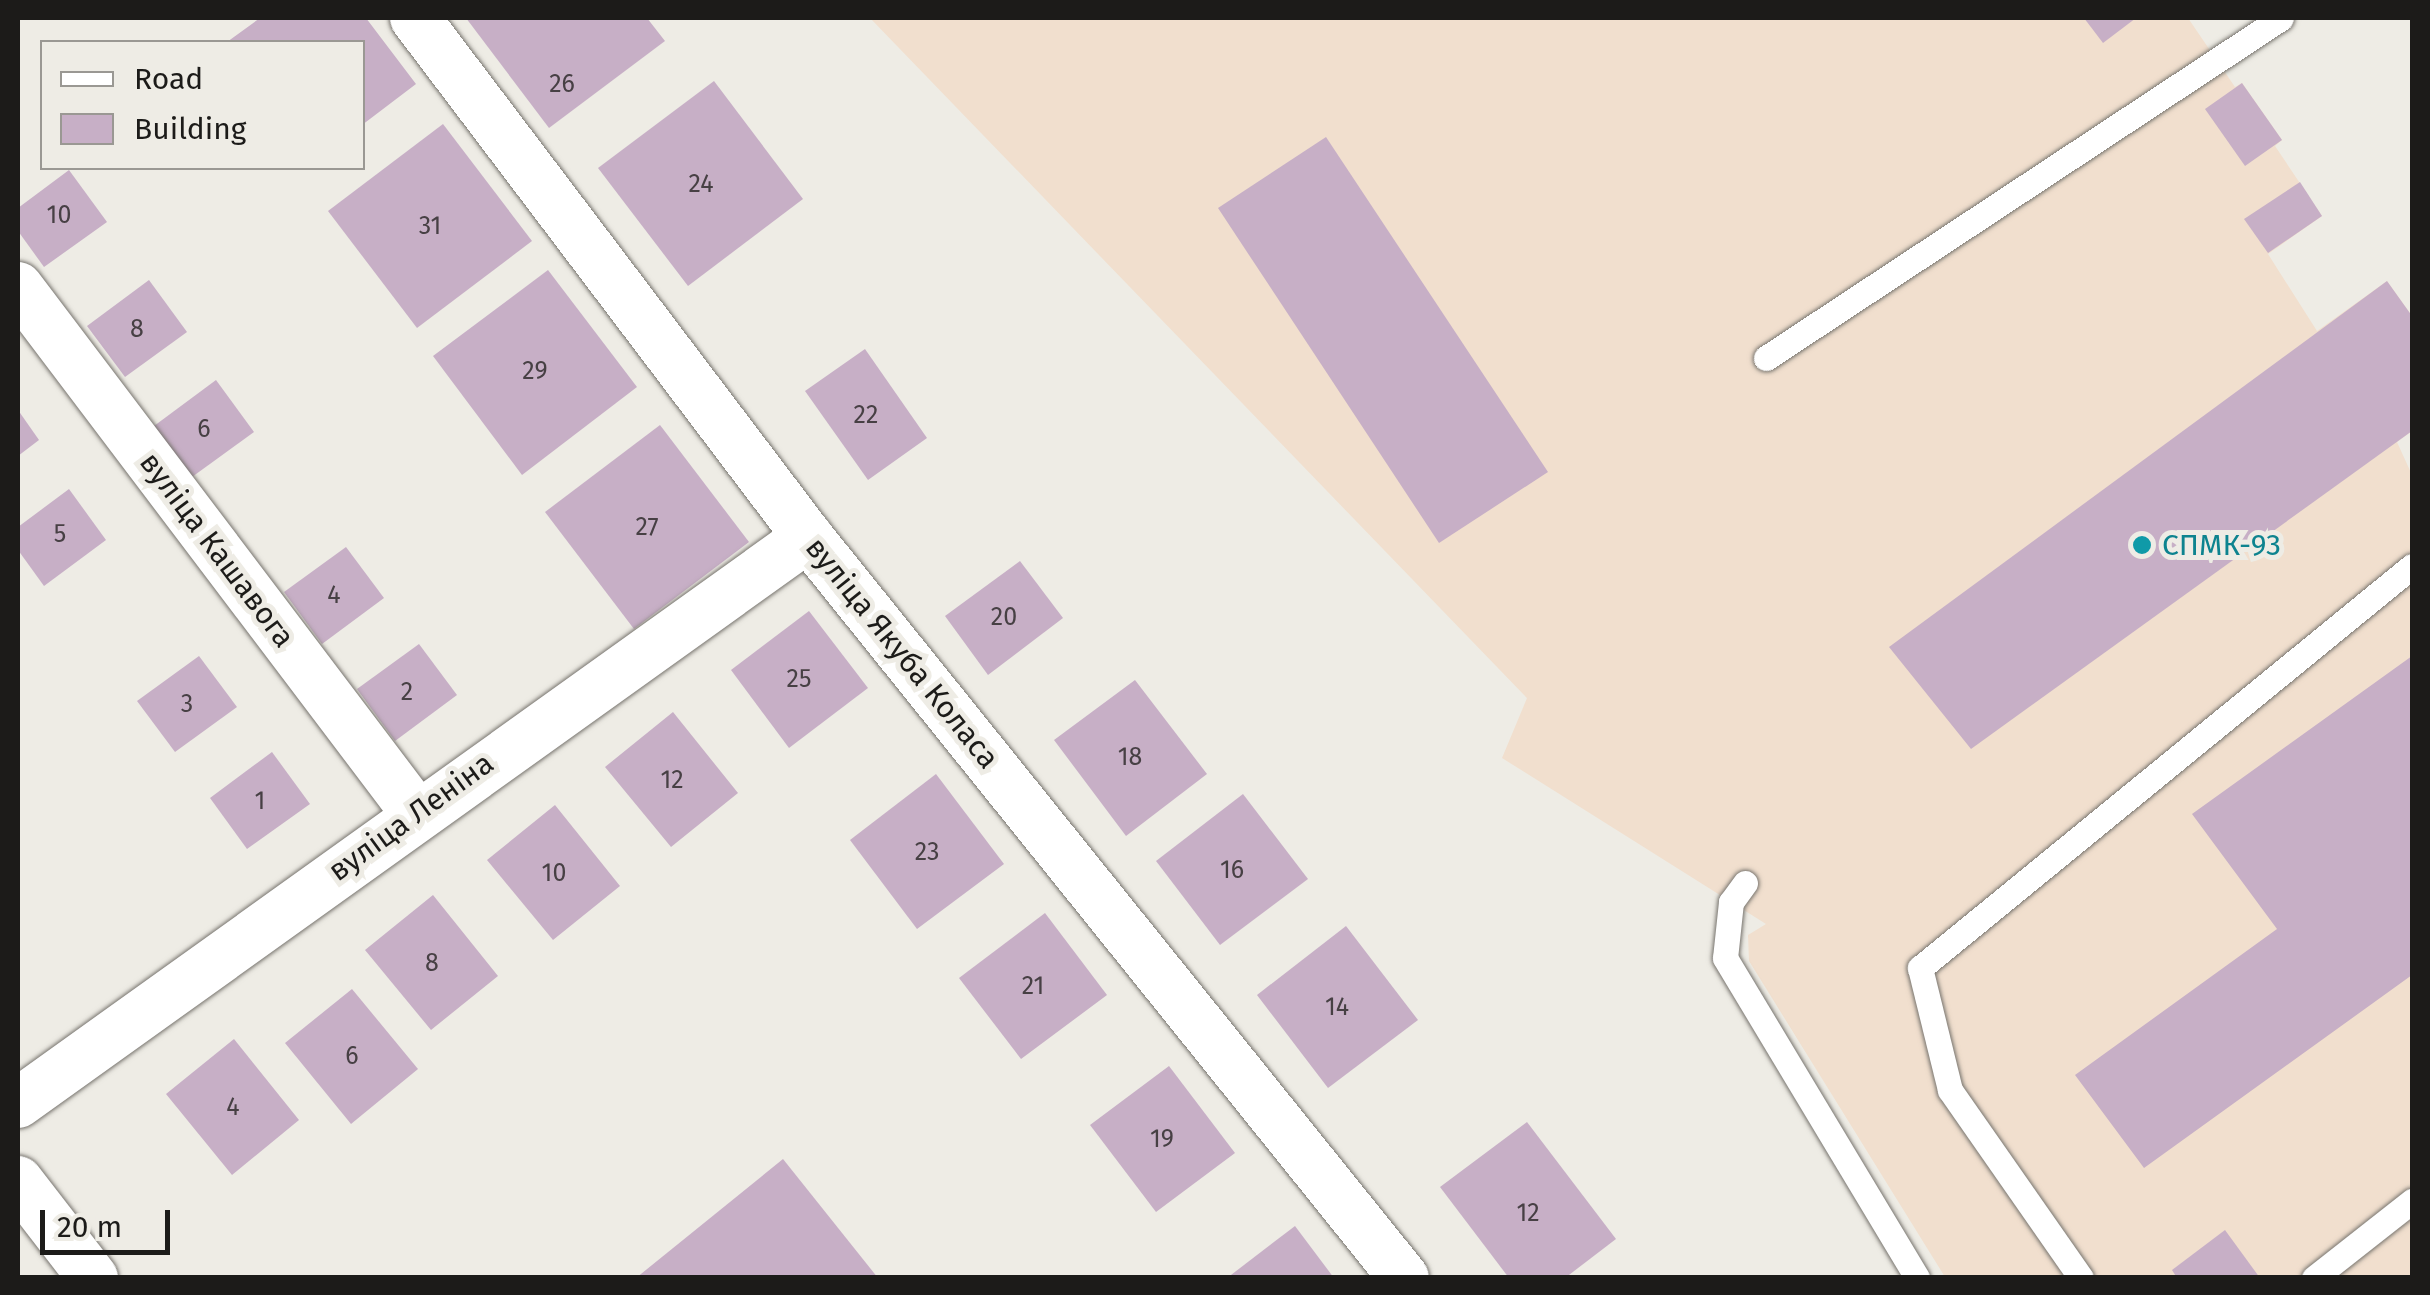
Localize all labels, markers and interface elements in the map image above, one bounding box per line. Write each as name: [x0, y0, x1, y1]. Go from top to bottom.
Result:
legend: [40, 40, 365, 170]
text: Road: [134, 61, 203, 97]
house number: 26: [549, 69, 575, 99]
text: Building: [134, 111, 246, 147]
house number: 24: [689, 169, 713, 199]
house number: 10: [47, 200, 71, 230]
house number: 31: [419, 211, 441, 241]
house number: 8: [130, 314, 144, 344]
house number: 29: [522, 356, 548, 386]
house number: 22: [854, 400, 878, 430]
house number: 6: [197, 414, 211, 444]
street label: вуліца Кашавога: [132, 445, 302, 655]
house number: 27: [635, 512, 659, 542]
house number: 5: [54, 519, 66, 549]
place label: СПМК-93: [2162, 527, 2281, 563]
street label: вуліца Якуба Коласа: [798, 530, 1006, 776]
marker: СПМК-93: [2131, 534, 2153, 556]
house number: 4: [327, 580, 341, 610]
house number: 20: [991, 602, 1017, 632]
house number: 25: [787, 664, 811, 694]
house number: 2: [401, 677, 413, 707]
house number: 3: [181, 689, 193, 719]
house number: 18: [1118, 742, 1142, 772]
street label: вуліца Леніна: [322, 745, 500, 889]
house number: 12: [660, 765, 684, 795]
house number: 1: [255, 786, 265, 816]
house number: 23: [915, 837, 939, 867]
house number: 16: [1220, 855, 1244, 885]
house number: 10: [542, 858, 566, 888]
house number: 8: [425, 948, 439, 978]
house number: 21: [1022, 971, 1044, 1001]
house number: 14: [1325, 992, 1349, 1022]
house number: 6: [345, 1041, 359, 1071]
house number: 4: [226, 1092, 240, 1122]
house number: 19: [1150, 1124, 1174, 1154]
scale bar: [45, 1190, 175, 1252]
house number: 12: [1516, 1198, 1540, 1228]
text: 20 m: [57, 1209, 122, 1245]

